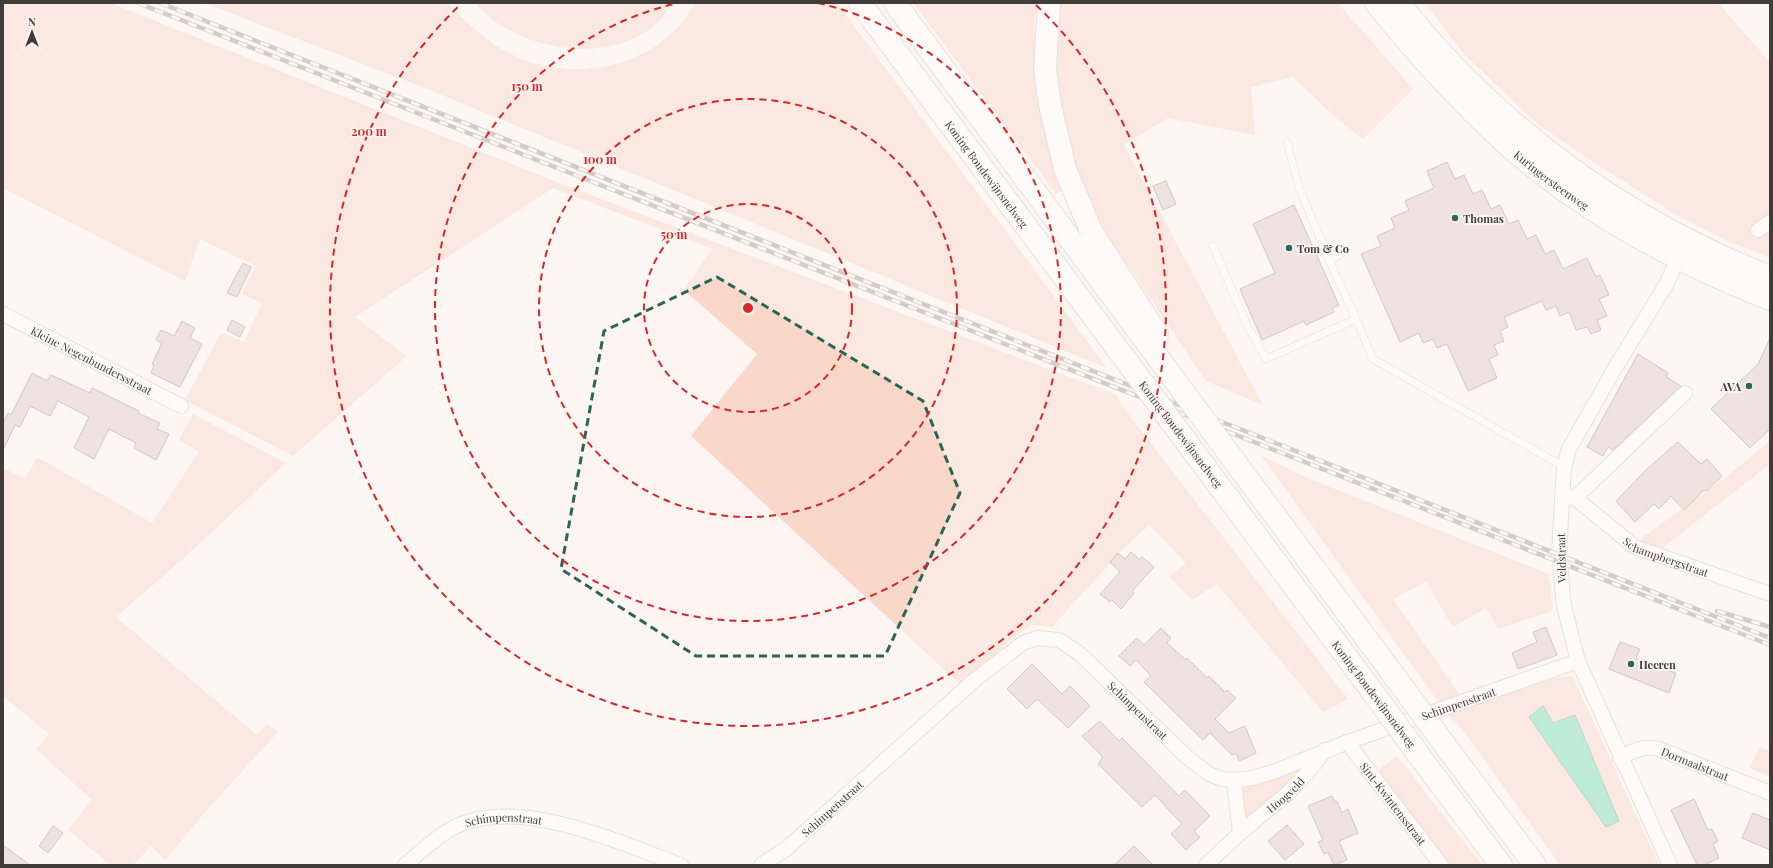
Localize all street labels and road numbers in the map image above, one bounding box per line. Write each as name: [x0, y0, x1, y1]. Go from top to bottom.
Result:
street label: Koning Boudewijnsnelweg: [942, 117, 1032, 231]
street label: Kuringersteenweg: [1511, 146, 1593, 213]
street label: Kleine Negenbundersstraat: [29, 322, 155, 398]
street label: Koning Boudewijnsnelweg: [1136, 377, 1226, 491]
street label: Veldstraat: [1553, 533, 1569, 584]
street label: Schampbergstraat: [1620, 533, 1711, 580]
street label: Koning Boudewijnsnelweg: [1329, 637, 1419, 751]
street label: Schimpenstraat: [1105, 678, 1172, 743]
street label: Schimpenstraat: [1419, 683, 1498, 723]
street label: Dormaalstraat: [1659, 743, 1731, 784]
street label: Sint-Kwintensstraat: [1357, 759, 1430, 848]
street label: Hoogveld: [1263, 773, 1308, 816]
street label: Schimpenstraat: [798, 776, 866, 840]
street label: Schimpenstraat: [463, 809, 544, 830]

